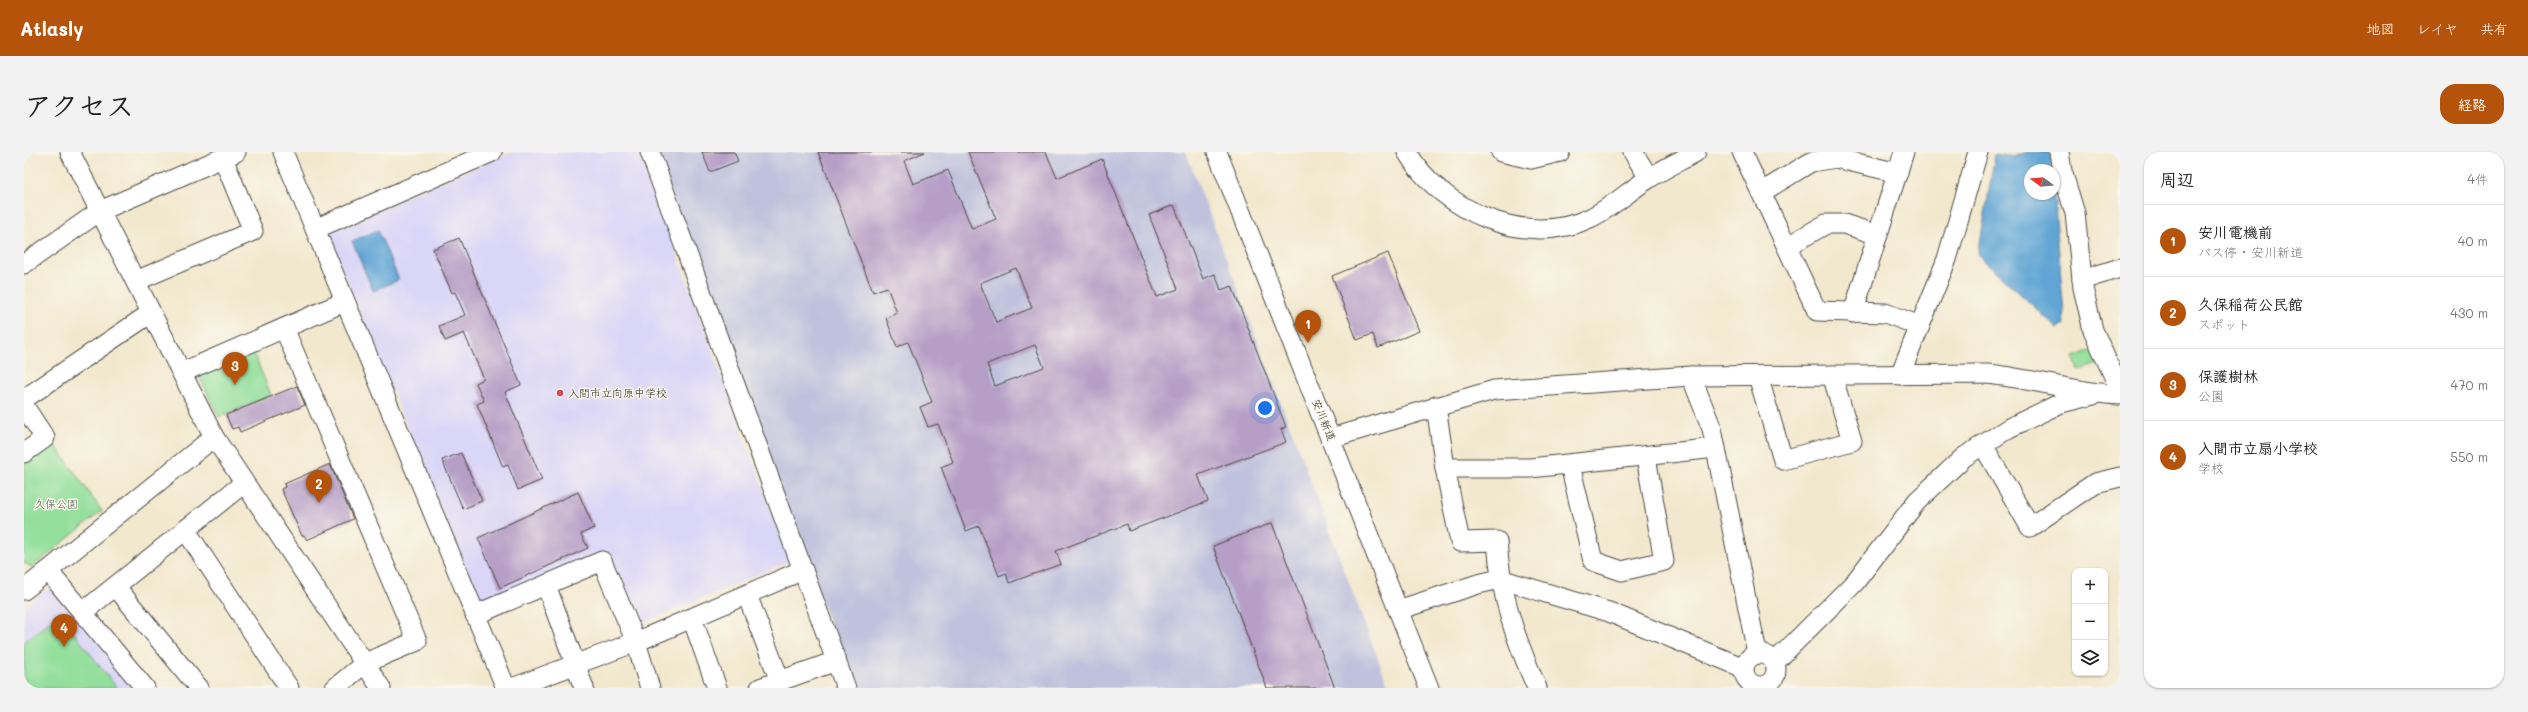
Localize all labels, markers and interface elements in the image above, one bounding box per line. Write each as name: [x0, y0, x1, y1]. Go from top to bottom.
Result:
text: Atlasly: [20, 16, 83, 41]
text: 地図: [2367, 19, 2395, 38]
text: レイヤ: [2417, 19, 2458, 38]
text: 共有: [2480, 19, 2508, 38]
button: 経路: [2440, 84, 2504, 124]
text: アクセス: [24, 87, 134, 123]
north arrow: [2024, 164, 2060, 200]
text: 周辺: [2160, 168, 2194, 190]
text: 4件: [2467, 170, 2488, 187]
text: 安川電機前: [2198, 222, 2273, 242]
text: 1: [2170, 232, 2176, 249]
text: 40 m: [2458, 232, 2488, 249]
text: バス停 · 安川新道: [2198, 243, 2303, 260]
text: 久保稲荷公民館: [2198, 294, 2303, 314]
text: 2: [2169, 304, 2177, 321]
text: 430 m: [2450, 304, 2488, 321]
pin: 1: [1295, 310, 1321, 343]
text: スポット: [2198, 315, 2250, 332]
pin: 3: [222, 352, 248, 385]
text: 保護樹林: [2198, 366, 2258, 386]
text: 3: [2169, 376, 2177, 393]
text: 470 m: [2451, 376, 2488, 393]
place label: 入間市立向原中学校: [568, 385, 667, 400]
text: 公園: [2198, 387, 2224, 404]
marker: 入間市立向原中学校: [555, 388, 565, 398]
street label: 安川新道: [1309, 397, 1340, 443]
your location: [1255, 398, 1275, 418]
text: 入間市立扇小学校: [2198, 438, 2318, 458]
text: 4: [2169, 448, 2177, 465]
text: 550 m: [2450, 448, 2488, 465]
text: 学校: [2198, 459, 2224, 476]
pin: 2: [306, 470, 332, 503]
park label: 久保公園: [34, 496, 78, 511]
map controls: [2072, 568, 2108, 676]
button: +: [2072, 568, 2108, 604]
button: −: [2072, 604, 2108, 640]
pin: 4: [51, 614, 77, 647]
button: layers: [2072, 640, 2108, 676]

